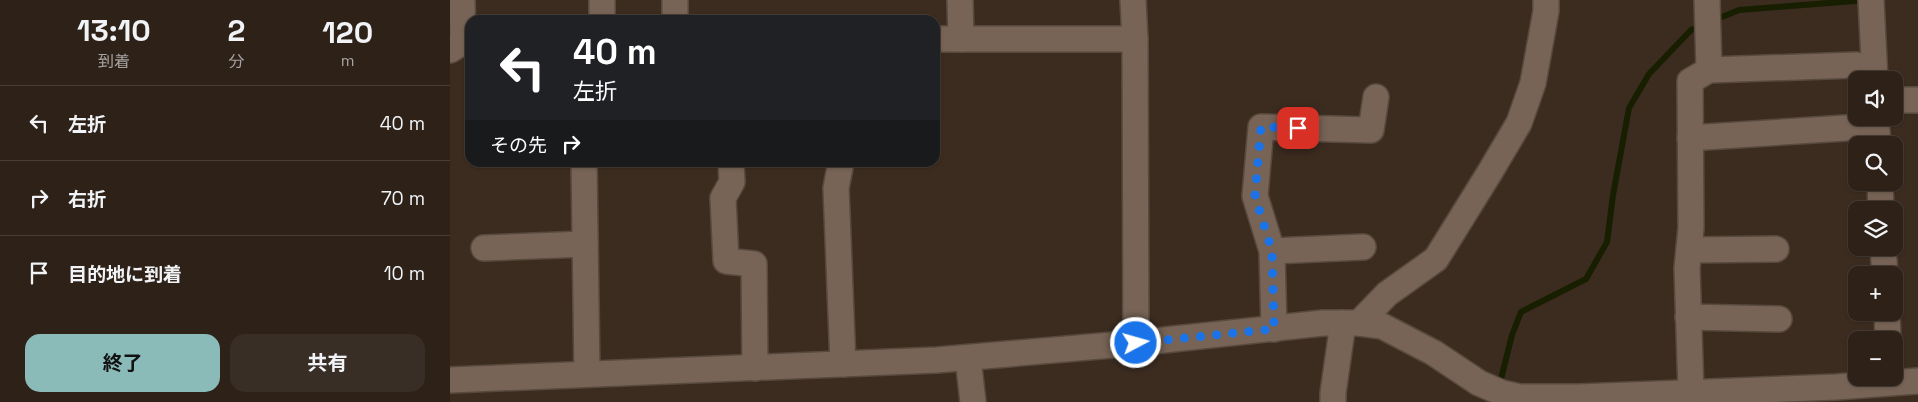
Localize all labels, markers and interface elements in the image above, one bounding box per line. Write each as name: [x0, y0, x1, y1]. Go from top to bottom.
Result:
text: 13:10: [77, 11, 151, 50]
text: 2: [228, 11, 245, 50]
text: 120: [322, 13, 373, 52]
text: 40 m: [573, 30, 657, 74]
icon: left: [490, 35, 555, 100]
text: m: [341, 50, 355, 71]
text: 到着: [98, 51, 130, 72]
text: 分: [228, 51, 244, 72]
map controls: [1848, 71, 1903, 386]
button: sound: [1848, 71, 1903, 126]
text: 左折: [573, 77, 617, 105]
pin: [1277, 107, 1319, 149]
icon: left: [25, 109, 53, 137]
text: 40 m: [380, 111, 425, 136]
text: 左折: [68, 112, 106, 137]
icon: arrive: [1284, 114, 1312, 142]
icon: right: [557, 130, 585, 158]
text: その先: [490, 133, 547, 158]
button: search: [1848, 136, 1903, 191]
icon: right: [25, 184, 53, 212]
text: 70 m: [381, 186, 425, 211]
text: 右折: [68, 187, 106, 212]
button: layers: [1848, 201, 1903, 256]
icon: arrive: [25, 259, 53, 287]
text: 10 m: [384, 261, 425, 286]
text: 目的地に到着: [68, 262, 182, 287]
button: +: [1848, 266, 1903, 321]
position arrow: [1109, 316, 1161, 368]
button: −: [1848, 331, 1903, 386]
button: 終了: [25, 334, 220, 392]
button: 共有: [230, 334, 425, 392]

